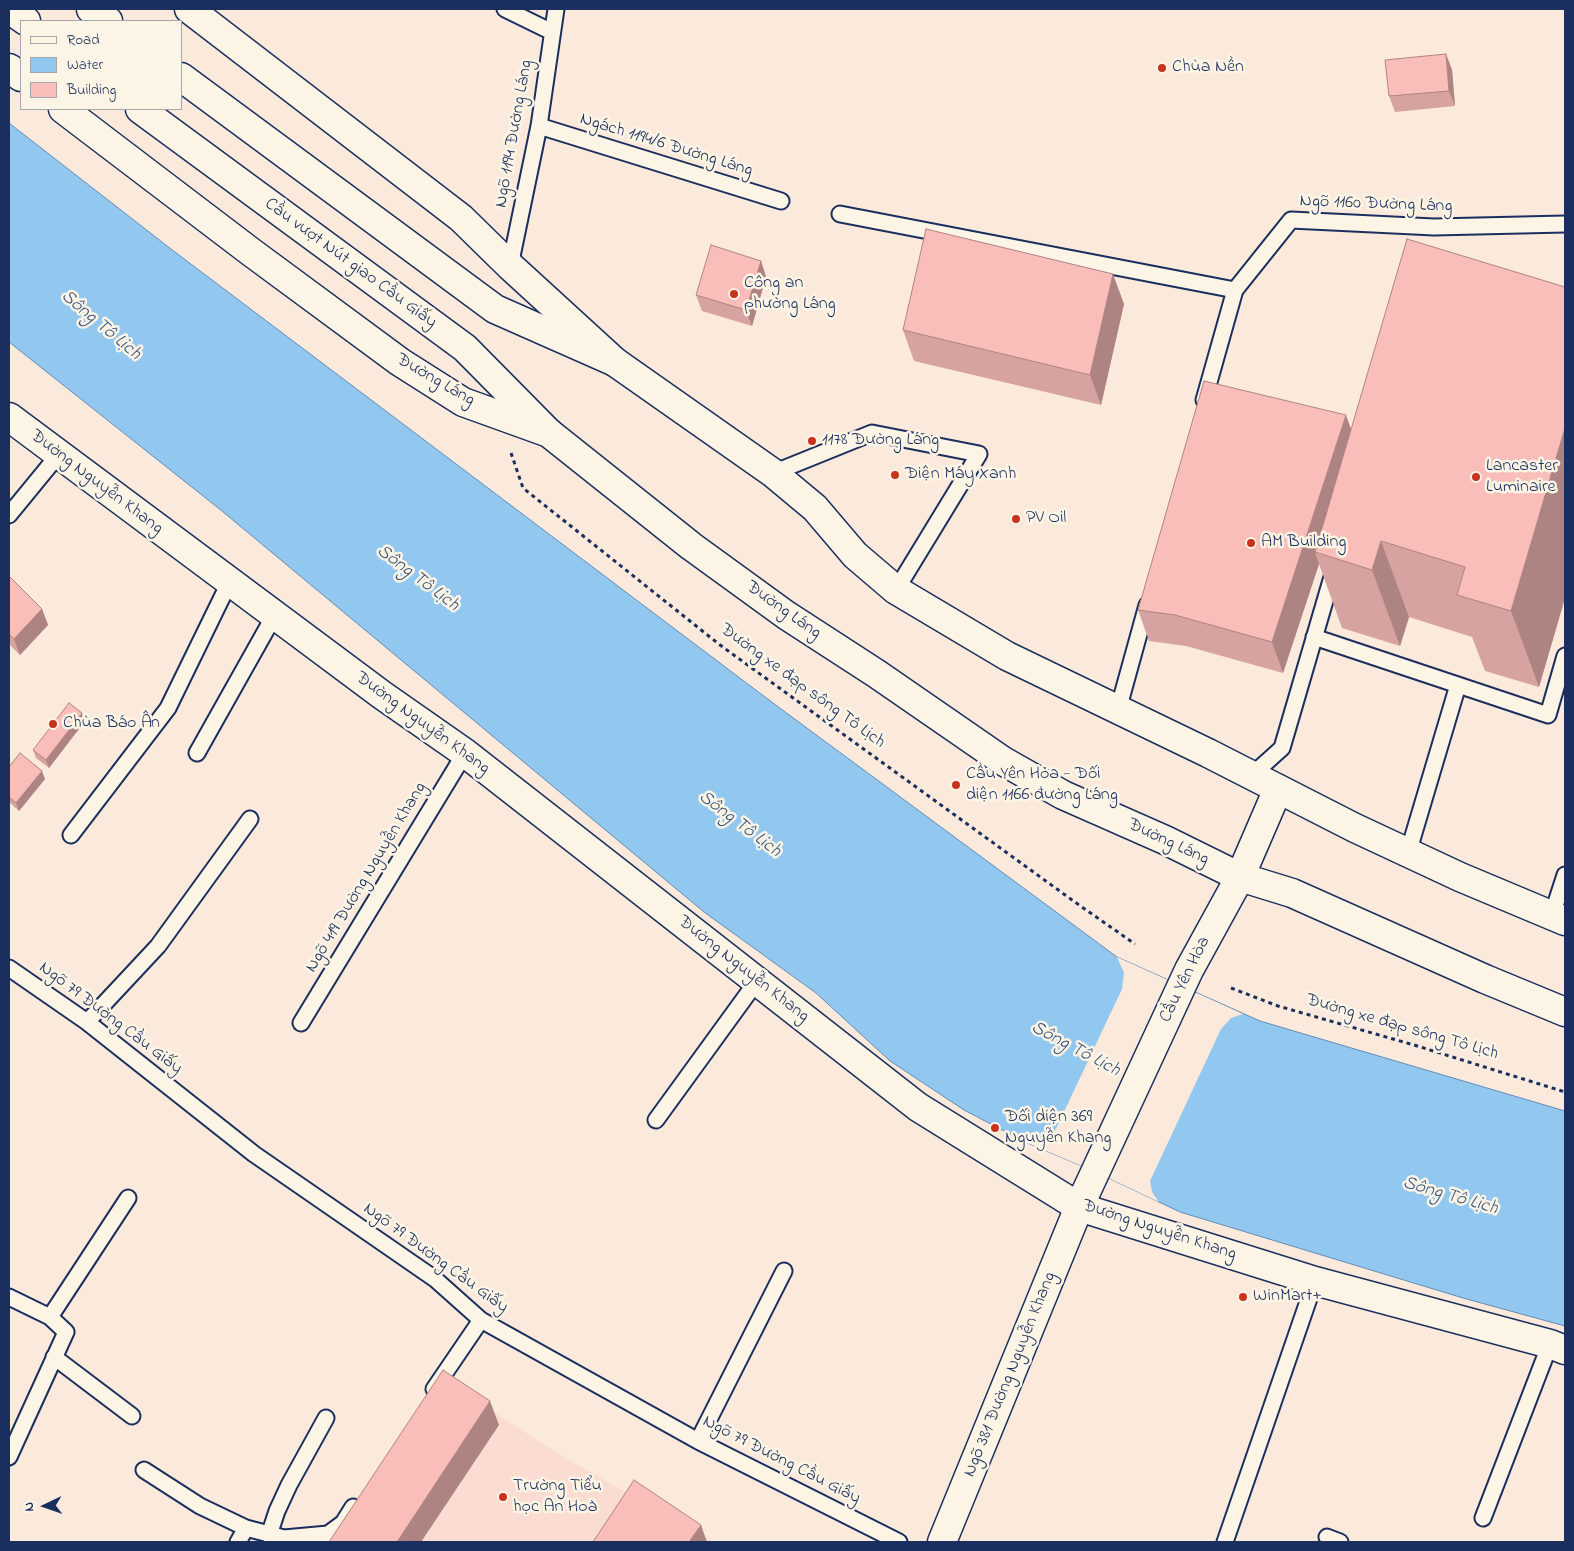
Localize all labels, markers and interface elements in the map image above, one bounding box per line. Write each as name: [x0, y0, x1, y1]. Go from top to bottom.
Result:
legend: [20, 20, 182, 110]
text: Road: [67, 29, 100, 51]
text: Water: [67, 54, 103, 76]
place label: Chùa Nền: [1172, 57, 1244, 79]
street label: Ngõ 1194 Đường Láng: [491, 58, 539, 210]
marker: Chùa Nền: [1156, 62, 1168, 74]
text: Building: [67, 79, 116, 101]
street label: Ngách 1194/6 Đường Láng: [577, 109, 755, 183]
street label: Ngõ 1160 Đường Láng: [1299, 192, 1453, 218]
street label: Cầu vượt Nút giao Cầu Giấy: [260, 194, 440, 334]
place label: Công an phường Láng: [744, 273, 836, 316]
water label: Sông Tô Lịch: [55, 286, 145, 366]
marker: Công an phường Láng: [728, 288, 740, 300]
street label: Đường Láng: [392, 350, 478, 412]
street label: Đường Nguyễn Khang: [25, 426, 167, 540]
place label: 1178 Đường Láng: [822, 430, 939, 452]
marker: 1178 Đường Láng: [806, 435, 818, 447]
place label: Lancaster Luminaire: [1486, 456, 1558, 498]
place label: Điện Máy Xanh: [905, 464, 1016, 486]
marker: Điện Máy Xanh: [889, 469, 901, 481]
marker: Lancaster Luminaire: [1470, 471, 1482, 483]
place label: PV Oil: [1026, 508, 1066, 530]
marker: PV Oil: [1010, 513, 1022, 525]
place label: AM Building: [1261, 532, 1346, 554]
marker: AM Building: [1245, 537, 1257, 549]
water label: Sông Tô Lịch: [371, 541, 463, 617]
street label: Đường Láng: [741, 577, 825, 645]
street label: Đường xe đạp sông Tô Lịch: [715, 620, 889, 754]
street label: Đường Nguyễn Khang: [351, 668, 493, 780]
place label: Chùa Báo Ân: [63, 713, 160, 735]
marker: Chùa Báo Ân: [47, 718, 59, 730]
place label: Cầu Yên Hòa - Đối diện 1166 đường Láng: [966, 764, 1118, 806]
street label: Ngõ 419 Đường Nguyễn Khang: [302, 779, 432, 977]
marker: Cầu Yên Hòa - Đối diện 1166 đường Láng: [950, 779, 962, 791]
water label: Sông Tô Lịch: [693, 787, 785, 863]
street label: Đường Láng: [1124, 815, 1212, 871]
street label: Đường Nguyễn Khang: [673, 912, 813, 1028]
street label: Cầu Yên Hòa: [1156, 933, 1216, 1027]
street label: Ngõ 79 Đường Cầu Giấy: [34, 958, 186, 1080]
street label: Đường xe đạp sông Tô Lịch: [1303, 990, 1501, 1066]
water label: Sông Tô Lịch: [1027, 1017, 1123, 1083]
place label: Đối diện 369 Nguyễn Khang: [1005, 1107, 1111, 1150]
marker: Đối diện 369 Nguyễn Khang: [989, 1122, 1001, 1134]
water label: Sông Tô Lịch: [1400, 1173, 1500, 1221]
street label: Đường Nguyễn Khang: [1079, 1196, 1239, 1266]
street label: Ngõ 79 Đường Cầu Giấy: [358, 1199, 512, 1319]
street label: Ngõ 381 Đường Nguyễn Khang: [960, 1269, 1062, 1481]
place label: WinMart+: [1253, 1286, 1322, 1308]
marker: WinMart+: [1237, 1291, 1249, 1303]
street label: Ngõ 79 Đường Cầu Giấy: [698, 1412, 864, 1510]
place label: Trường Tiểu học An Hoà: [513, 1476, 602, 1518]
north arrow: [20, 1481, 70, 1531]
marker: Trường Tiểu học An Hoà: [497, 1491, 509, 1503]
text: N: [19, 1502, 40, 1512]

